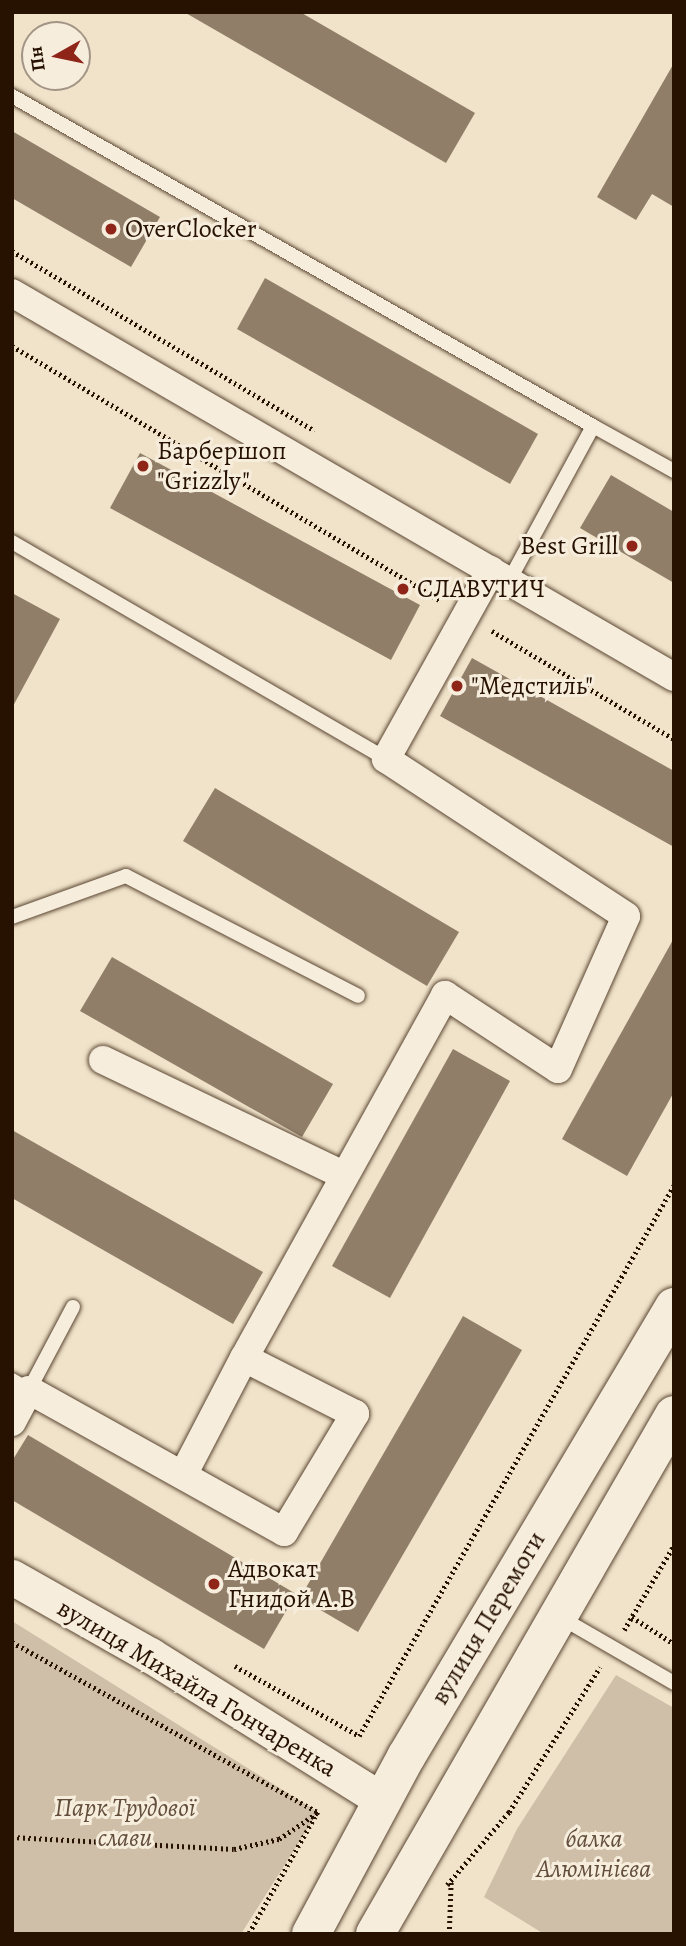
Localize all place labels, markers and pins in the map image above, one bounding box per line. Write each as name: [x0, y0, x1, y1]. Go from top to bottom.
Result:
place label: OverClocker: [125, 213, 257, 245]
marker: OverClocker: [103, 221, 119, 237]
place label: Барбершоп "Grizzly": [157, 435, 287, 496]
marker: Барбершоп "Grizzly": [135, 458, 151, 474]
place label: Best Grill: [520, 530, 618, 562]
marker: Best Grill: [624, 538, 640, 554]
place label: СЛАВУТИЧ: [417, 573, 545, 605]
marker: СЛАВУТИЧ: [395, 581, 411, 597]
place label: "Медстиль": [471, 670, 593, 702]
marker: "Медстиль": [449, 678, 465, 694]
place label: Адвокат Гнидой А.В: [228, 1553, 355, 1614]
marker: Адвокат Гнидой А.В: [206, 1576, 222, 1592]

